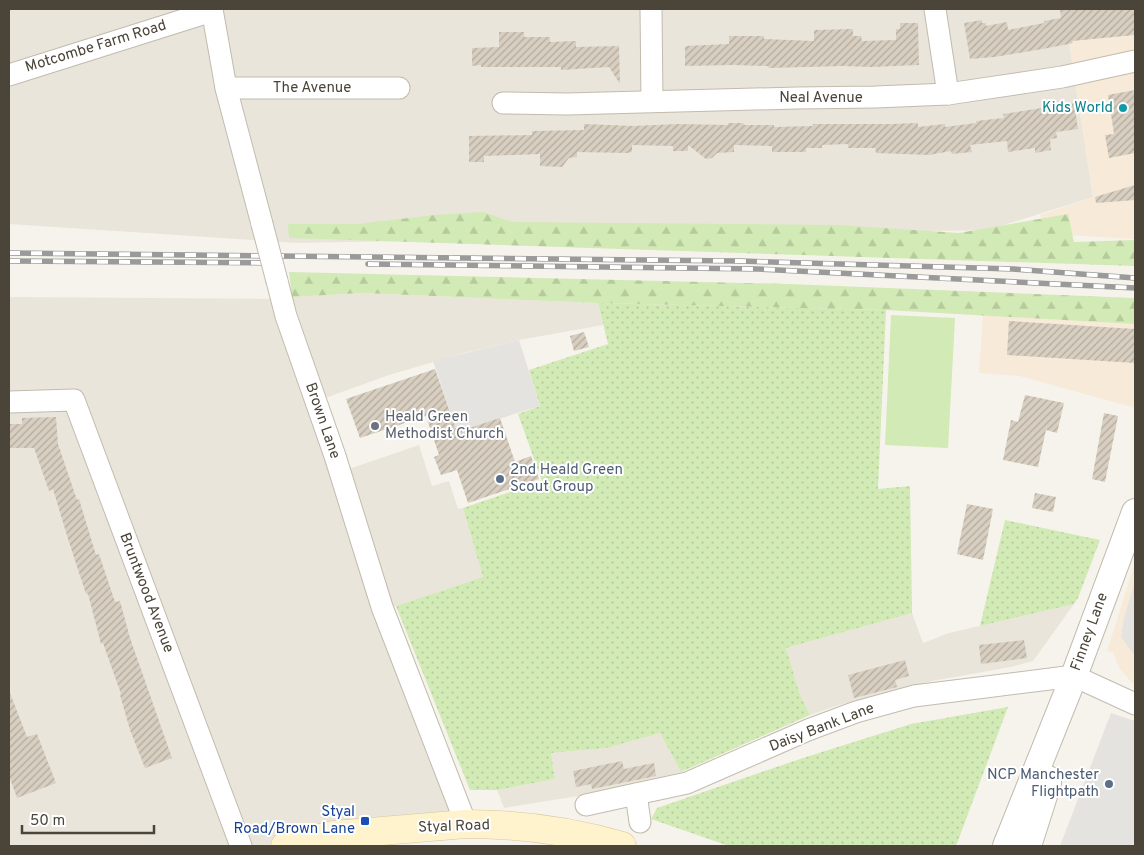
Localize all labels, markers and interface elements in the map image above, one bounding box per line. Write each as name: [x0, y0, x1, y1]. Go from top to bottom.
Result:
street label: Motcombe Farm Road: [23, 16, 169, 78]
street label: The Avenue: [273, 79, 351, 98]
street label: Neal Avenue: [779, 89, 863, 108]
place label: Kids World: [1042, 99, 1113, 118]
marker: Kids World: [1117, 102, 1129, 114]
street label: Brown Lane: [300, 380, 344, 462]
place label: Heald Green Methodist Church: [385, 408, 504, 444]
marker: Heald Green Methodist Church: [369, 420, 381, 432]
place label: 2nd Heald Green Scout Group: [510, 461, 623, 497]
marker: 2nd Heald Green Scout Group: [494, 473, 506, 485]
street label: Bruntwood Avenue: [114, 530, 178, 656]
street label: Finney Lane: [1067, 590, 1113, 674]
street label: Daisy Bank Lane: [767, 699, 877, 757]
place label: NCP Manchester Flightpath: [987, 766, 1099, 802]
marker: NCP Manchester Flightpath: [1103, 778, 1115, 790]
scale bar: [22, 802, 155, 834]
place label: Styal Road/Brown Lane: [234, 803, 355, 839]
text: 50 m: [30, 812, 65, 831]
marker: Styal Road/Brown Lane: [359, 815, 371, 827]
street label: Styal Road: [418, 816, 490, 838]

